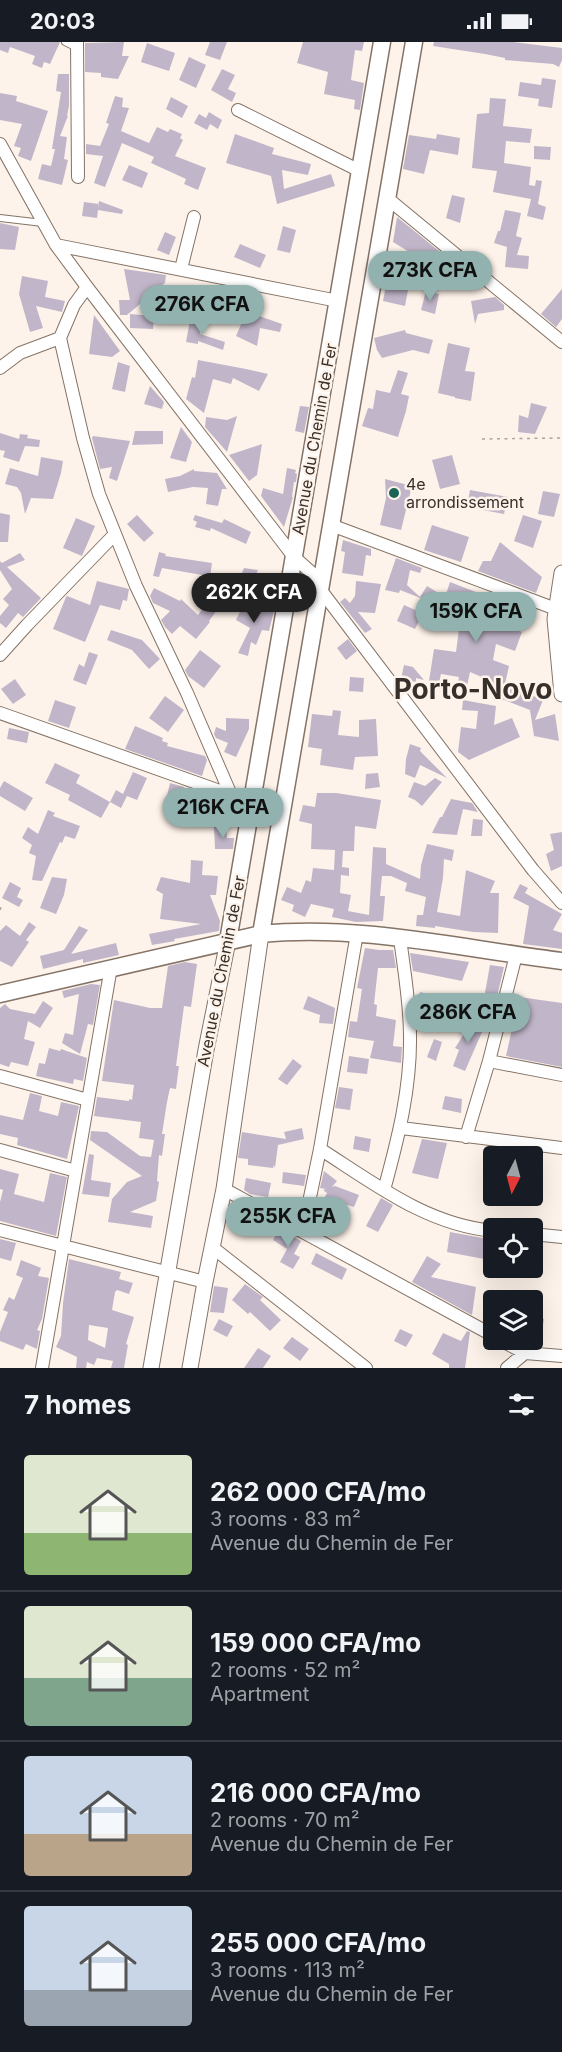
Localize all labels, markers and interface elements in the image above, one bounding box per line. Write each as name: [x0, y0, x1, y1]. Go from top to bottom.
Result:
text: 20:03: [30, 8, 95, 34]
pin: 273K CFA: [368, 251, 492, 302]
text: 273K CFA: [382, 258, 478, 282]
pin: 276K CFA: [140, 285, 264, 336]
text: 276K CFA: [154, 292, 250, 316]
street label: Avenue du Chemin de Fer: [287, 341, 341, 537]
place label: 4e arrondissement: [406, 474, 524, 512]
marker: 4e arrondissement: [387, 486, 401, 500]
pin: 262K CFA: [192, 573, 316, 624]
text: 262K CFA: [206, 580, 302, 604]
pin: 159K CFA: [414, 592, 538, 643]
text: 159K CFA: [429, 599, 523, 623]
district label: Porto-Novo: [394, 672, 552, 706]
pin: 216K CFA: [161, 788, 285, 839]
text: 216K CFA: [177, 795, 269, 819]
street label: Avenue du Chemin de Fer: [193, 874, 249, 1068]
pin: 286K CFA: [406, 993, 530, 1044]
text: 286K CFA: [419, 1000, 517, 1024]
north arrow: [483, 1146, 543, 1206]
map controls: [483, 1146, 543, 1350]
pin: 255K CFA: [226, 1197, 350, 1248]
text: 255K CFA: [240, 1204, 336, 1228]
button: locate: [483, 1218, 543, 1278]
button: layers: [483, 1290, 543, 1350]
icon: filters: [505, 1388, 538, 1421]
text: 7 homes: [24, 1389, 131, 1420]
text: 262 000 CFA/mo: [210, 1476, 426, 1507]
icon: home: [72, 1479, 144, 1551]
text: 3 rooms · 83 m²: [210, 1507, 361, 1531]
text: Avenue du Chemin de Fer: [210, 1531, 453, 1555]
text: 159 000 CFA/mo: [210, 1627, 421, 1658]
icon: home: [72, 1630, 144, 1702]
text: 2 rooms · 52 m²: [210, 1658, 360, 1682]
text: Apartment: [210, 1682, 309, 1706]
text: 216 000 CFA/mo: [210, 1777, 421, 1808]
icon: home: [72, 1780, 144, 1852]
text: 2 rooms · 70 m²: [210, 1808, 360, 1832]
text: Avenue du Chemin de Fer: [210, 1832, 453, 1856]
text: 255 000 CFA/mo: [210, 1927, 426, 1958]
icon: home: [72, 1930, 144, 2002]
text: 3 rooms · 113 m²: [210, 1958, 365, 1982]
text: Avenue du Chemin de Fer: [210, 1982, 453, 2006]

